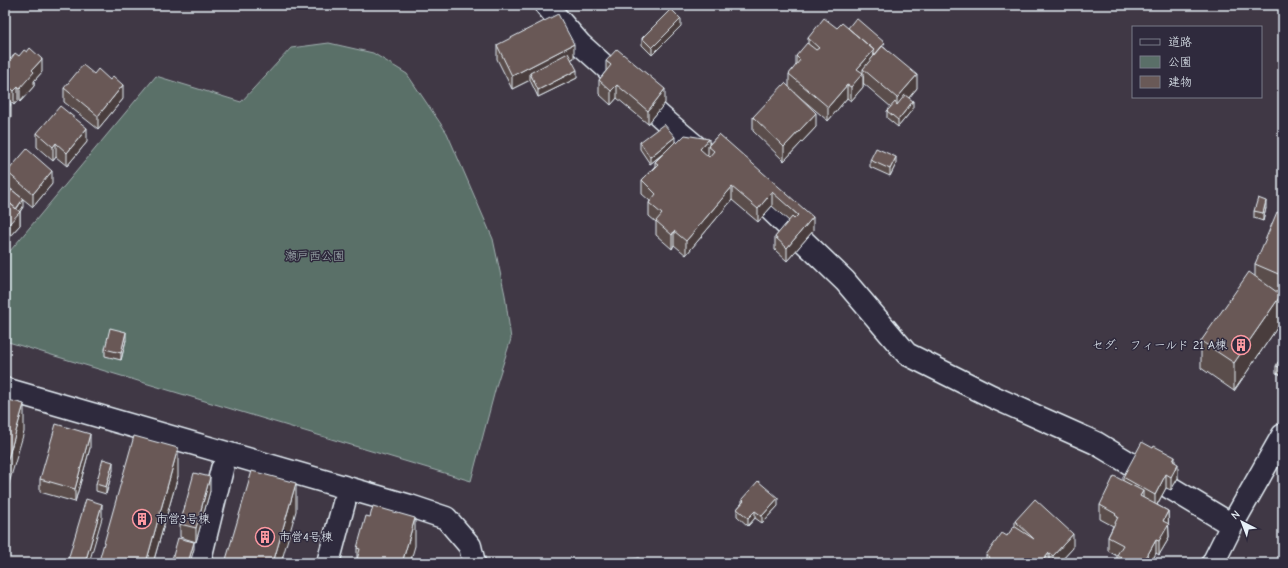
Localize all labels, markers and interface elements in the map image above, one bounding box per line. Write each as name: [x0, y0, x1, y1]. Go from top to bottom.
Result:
legend: [1132, 26, 1262, 98]
text: 道路: [1168, 35, 1192, 49]
text: 公園: [1168, 55, 1192, 69]
text: 建物: [1168, 75, 1192, 89]
park label: 瀬戸西公園: [285, 249, 345, 263]
building icon: セダ． フィールド 21 A棟: [1230, 334, 1252, 356]
place label: セダ． フィールド 21 A棟: [1092, 338, 1227, 352]
north arrow: [1222, 502, 1262, 542]
building icon: 市営3号棟: [131, 508, 153, 530]
text: N: [1229, 508, 1243, 522]
place label: 市営3号棟: [156, 512, 210, 526]
building icon: 市営4号棟: [254, 526, 276, 548]
place label: 市営4号棟: [279, 530, 333, 544]

